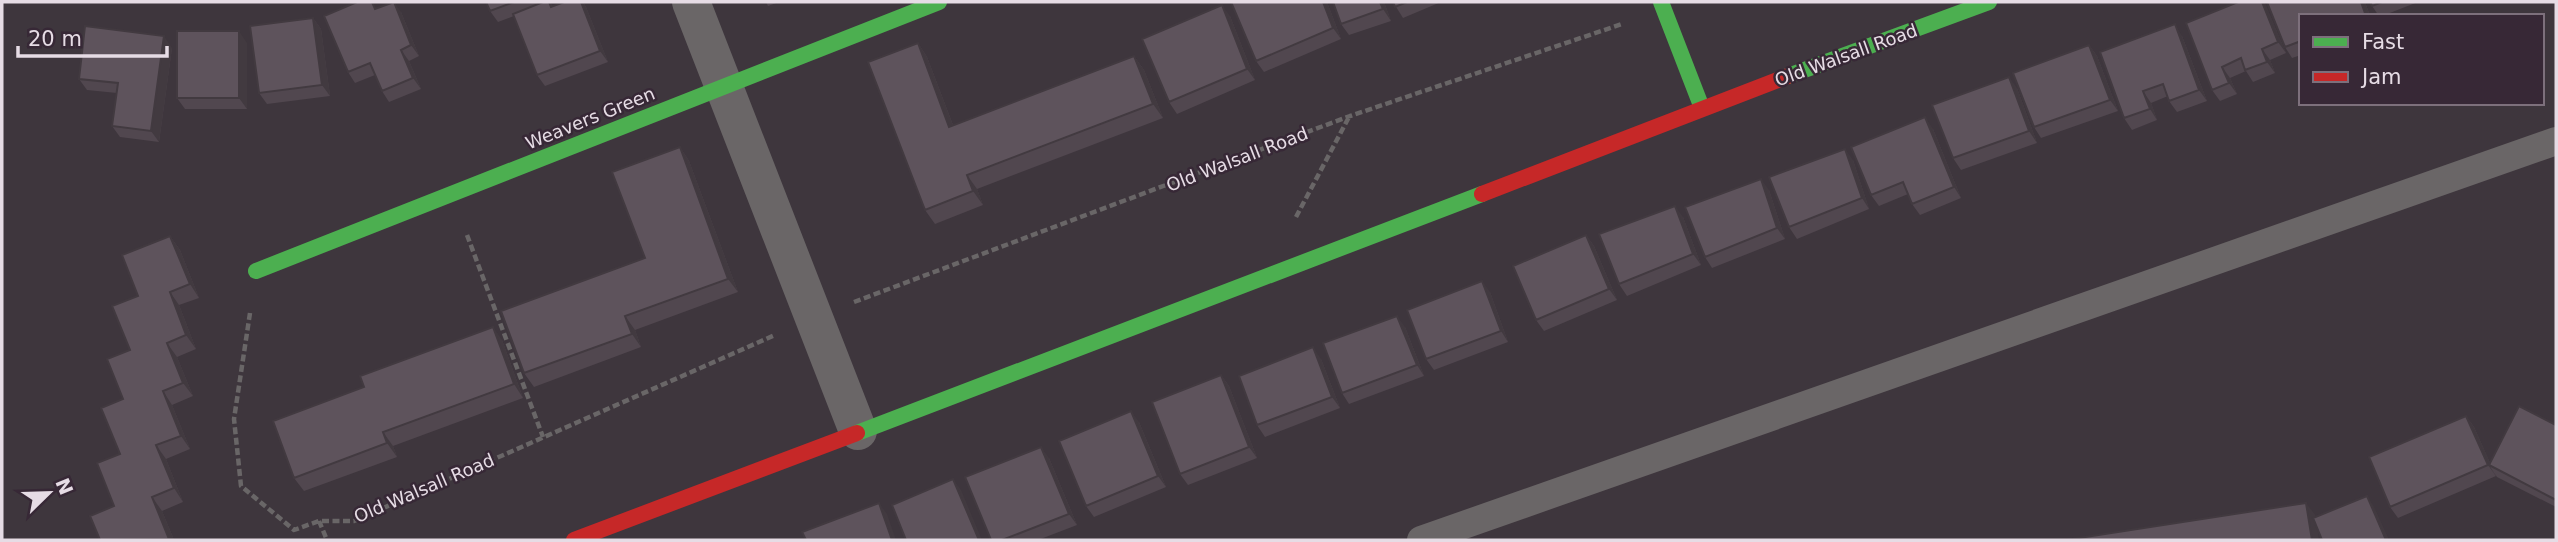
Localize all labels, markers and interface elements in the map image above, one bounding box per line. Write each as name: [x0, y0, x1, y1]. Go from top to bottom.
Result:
scale bar: [18, 14, 166, 58]
legend: [2299, 14, 2544, 105]
street label: Old Walsall Road: [1772, 19, 1920, 91]
text: 20 m: [28, 27, 82, 51]
text: Fast: [2362, 30, 2404, 54]
text: Jam: [2360, 65, 2402, 89]
street label: Weavers Green: [522, 82, 658, 154]
street label: Old Walsall Road: [1163, 122, 1311, 196]
street label: Old Walsall Road: [351, 449, 497, 527]
north arrow: [14, 458, 84, 528]
text: N: [51, 475, 78, 498]

